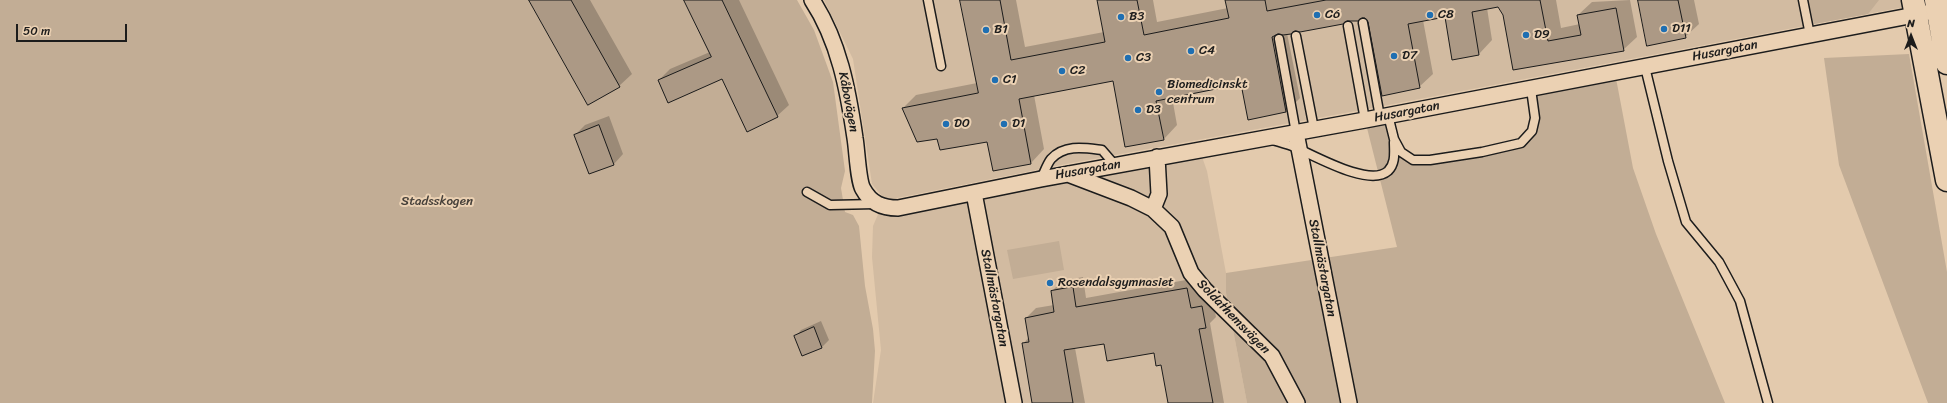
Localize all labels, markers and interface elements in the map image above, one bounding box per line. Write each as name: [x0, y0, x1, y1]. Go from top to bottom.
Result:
place label: C6: [1325, 7, 1340, 23]
place label: C8: [1438, 7, 1454, 23]
place label: B3: [1129, 9, 1144, 25]
marker: C6: [1312, 10, 1322, 20]
marker: C8: [1425, 10, 1435, 20]
marker: B3: [1116, 12, 1126, 22]
text: N: [1907, 14, 1915, 33]
scale bar: [18, 16, 129, 42]
north arrow: [1891, 16, 1931, 56]
text: 50 m: [23, 20, 50, 42]
place label: D11: [1672, 21, 1691, 37]
place label: B1: [994, 22, 1008, 38]
marker: D11: [1659, 24, 1669, 34]
marker: B1: [981, 25, 991, 35]
place label: D9: [1534, 27, 1550, 43]
marker: D9: [1521, 30, 1531, 40]
street label: Husargatan: [1691, 37, 1759, 65]
place label: C4: [1199, 43, 1215, 59]
marker: C4: [1186, 46, 1196, 56]
place label: D7: [1402, 48, 1417, 64]
place label: C3: [1136, 50, 1151, 66]
marker: D7: [1389, 51, 1399, 61]
marker: C3: [1123, 53, 1133, 63]
place label: C2: [1070, 63, 1086, 79]
marker: C2: [1057, 66, 1067, 76]
street label: Kåbovägen: [835, 71, 861, 133]
place label: C1: [1003, 72, 1017, 88]
marker: C1: [990, 75, 1000, 85]
place label: Biomedicinskt centrum: [1167, 77, 1248, 108]
marker: Biomedicinskt centrum: [1154, 87, 1164, 97]
street label: Husargatan: [1373, 98, 1441, 126]
place label: D3: [1146, 102, 1161, 118]
marker: D3: [1133, 105, 1143, 115]
place label: D0: [954, 116, 970, 132]
place label: D1: [1012, 116, 1025, 132]
marker: D0: [941, 119, 951, 129]
marker: D1: [999, 119, 1009, 129]
street label: Husargatan: [1054, 157, 1122, 183]
park label: Stadsskogen: [401, 194, 473, 210]
street label: Stallmästargatan: [1305, 218, 1339, 318]
street label: Stallmästargatan: [977, 248, 1011, 348]
place label: Rosendalsgymnasiet: [1058, 275, 1174, 291]
street label: Soldathemsvägen: [1193, 276, 1273, 358]
marker: Rosendalsgymnasiet: [1045, 278, 1055, 288]

